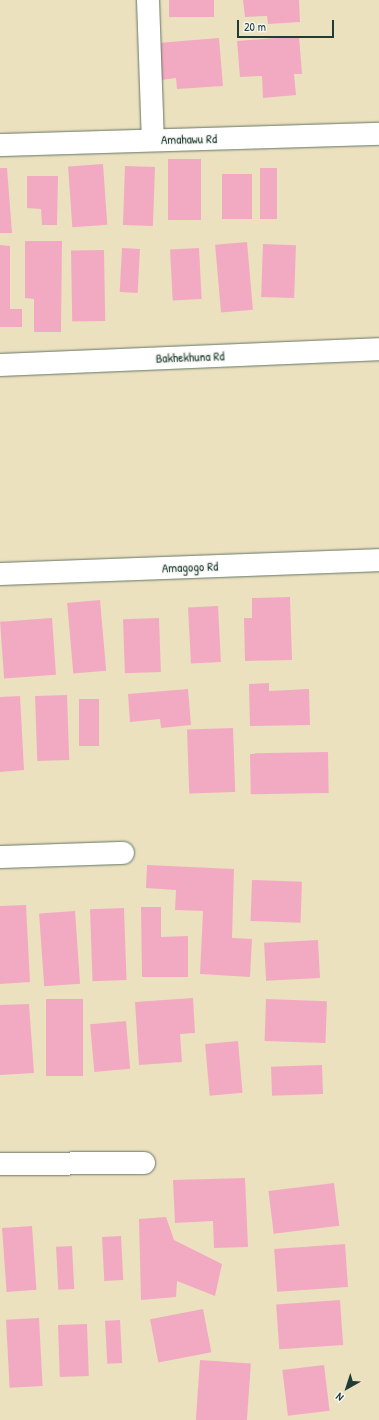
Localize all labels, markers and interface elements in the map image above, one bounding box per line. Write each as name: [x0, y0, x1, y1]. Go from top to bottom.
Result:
scale bar: [239, 12, 336, 38]
text: 20 m: [244, 18, 266, 35]
street label: Amahawu Rd: [161, 131, 217, 147]
street label: Bakhekhuna Rd: [155, 348, 225, 366]
street label: Amagogo Rd: [162, 558, 218, 576]
north arrow: [327, 1368, 367, 1408]
text: N: [333, 1390, 346, 1405]

